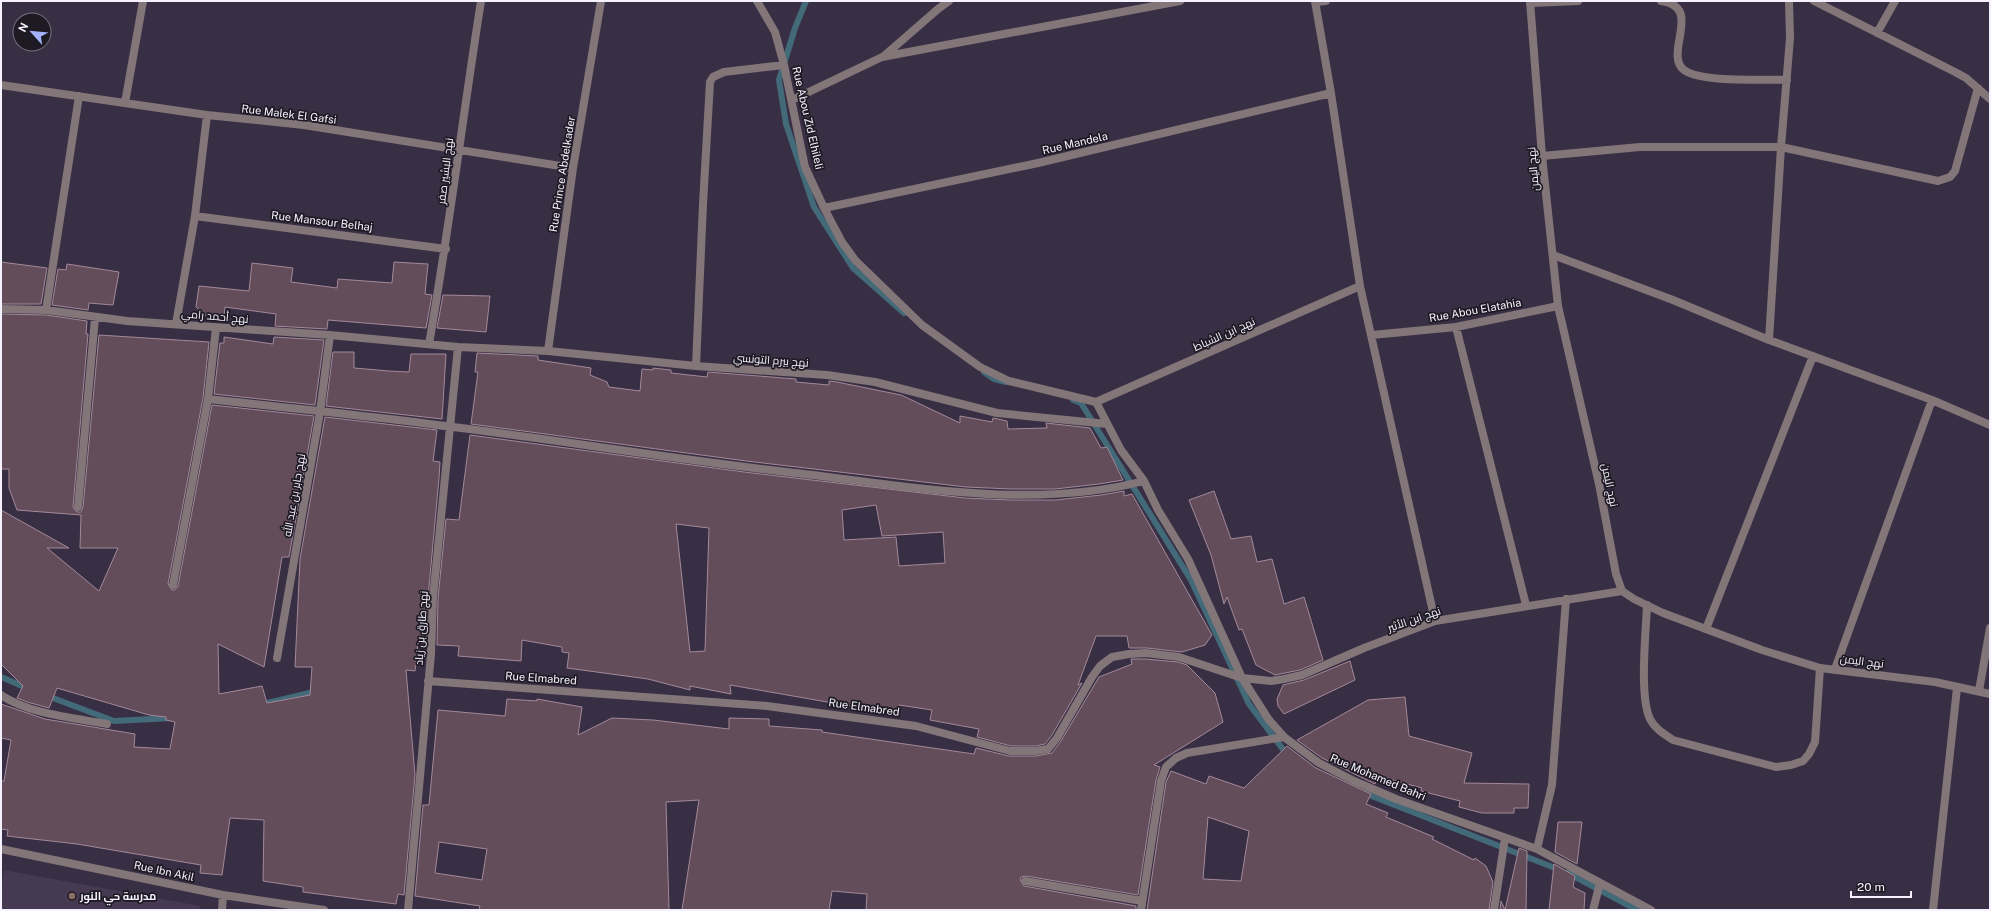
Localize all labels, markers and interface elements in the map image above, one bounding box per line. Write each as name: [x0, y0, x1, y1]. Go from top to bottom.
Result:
north arrow: [12, 12, 52, 52]
text: N: [16, 21, 30, 34]
street label: Rue Abou Zid Elhileli: [790, 65, 826, 171]
street label: Rue Malek El Gafsi: [241, 102, 337, 126]
street label: Rue Prince Abdelkader: [547, 115, 577, 233]
street label: Rue Mandela: [1041, 130, 1109, 156]
street label: نهج البشير صفر: [435, 137, 457, 206]
street label: نهج اليمن: [1525, 146, 1543, 192]
street label: Rue Mansour Belhaj: [271, 209, 373, 233]
street label: Rue Abou Elatahia: [1428, 296, 1522, 324]
street label: نهج أحمد رامي: [181, 306, 249, 328]
street label: نهج ابن الشباط: [1191, 315, 1258, 355]
street label: نهج بيرم التونسي: [733, 351, 809, 371]
street label: نهج جابر بن عبد الله: [279, 452, 309, 538]
street label: نهج اليمن: [1598, 462, 1620, 508]
street label: نهج طارق بن زياد: [412, 590, 432, 666]
street label: نهج ابن الأثير: [1385, 604, 1443, 636]
street label: نهج اليمن: [1839, 652, 1885, 672]
street label: Rue Elmabred: [505, 670, 577, 686]
street label: Rue Elmabred: [828, 696, 900, 718]
street label: Rue Mohamed Bahri: [1328, 751, 1428, 803]
street label: Rue Ibn Akil: [133, 859, 195, 883]
scale bar: [1851, 873, 1911, 899]
text: 20 m: [1857, 880, 1885, 894]
place label: مدرسة حي النور: [79, 890, 156, 906]
marker: مدرسة حي النور: [67, 891, 77, 901]

